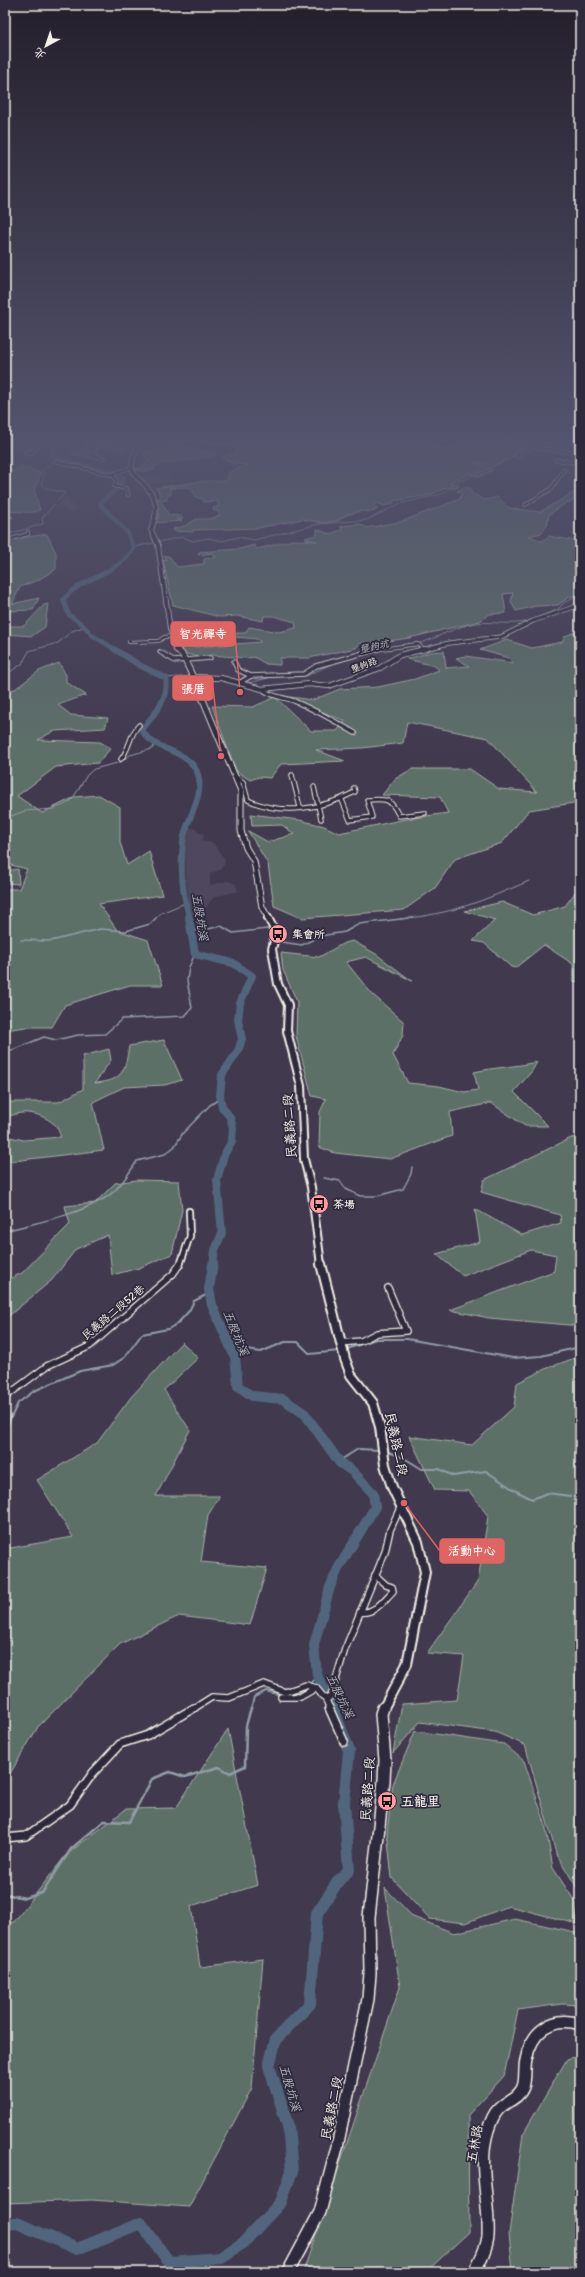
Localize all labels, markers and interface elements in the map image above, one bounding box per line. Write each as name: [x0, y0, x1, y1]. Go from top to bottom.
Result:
north arrow: [26, 26, 66, 66]
text: 北: [32, 45, 48, 62]
callout: 智光禪寺: [171, 622, 235, 646]
text: 智光禪寺: [179, 627, 227, 642]
water label: 壟鉤坑: [358, 638, 391, 656]
street label: 壟鉤路: [350, 655, 379, 675]
callout: 張厝: [173, 676, 213, 700]
text: 張厝: [181, 682, 205, 697]
water label: 五股坑溪: [188, 892, 211, 943]
bus stop icon: 集會所: [267, 923, 289, 945]
place label: 集會所: [292, 928, 325, 941]
street label: 民義路二段: [280, 1093, 300, 1159]
bus stop icon: 茶場: [308, 1193, 330, 1215]
place label: 茶場: [333, 1198, 355, 1211]
street label: 民義路二段52巷: [79, 1282, 147, 1342]
water label: 五股坑溪: [220, 1308, 252, 1359]
street label: 民義路二段: [381, 1411, 411, 1478]
callout: 活動中心: [440, 1539, 504, 1563]
text: 活動中心: [448, 1544, 496, 1559]
water label: 五股坑溪: [323, 1671, 357, 1722]
street label: 民義路二段: [358, 1756, 378, 1822]
bus stop icon: 五龍里: [376, 1790, 398, 1812]
place label: 五龍里: [401, 1794, 440, 1810]
water label: 五股坑溪: [276, 2063, 304, 2114]
street label: 民義路二段: [318, 2075, 346, 2142]
street label: 五林路: [464, 2124, 486, 2165]

